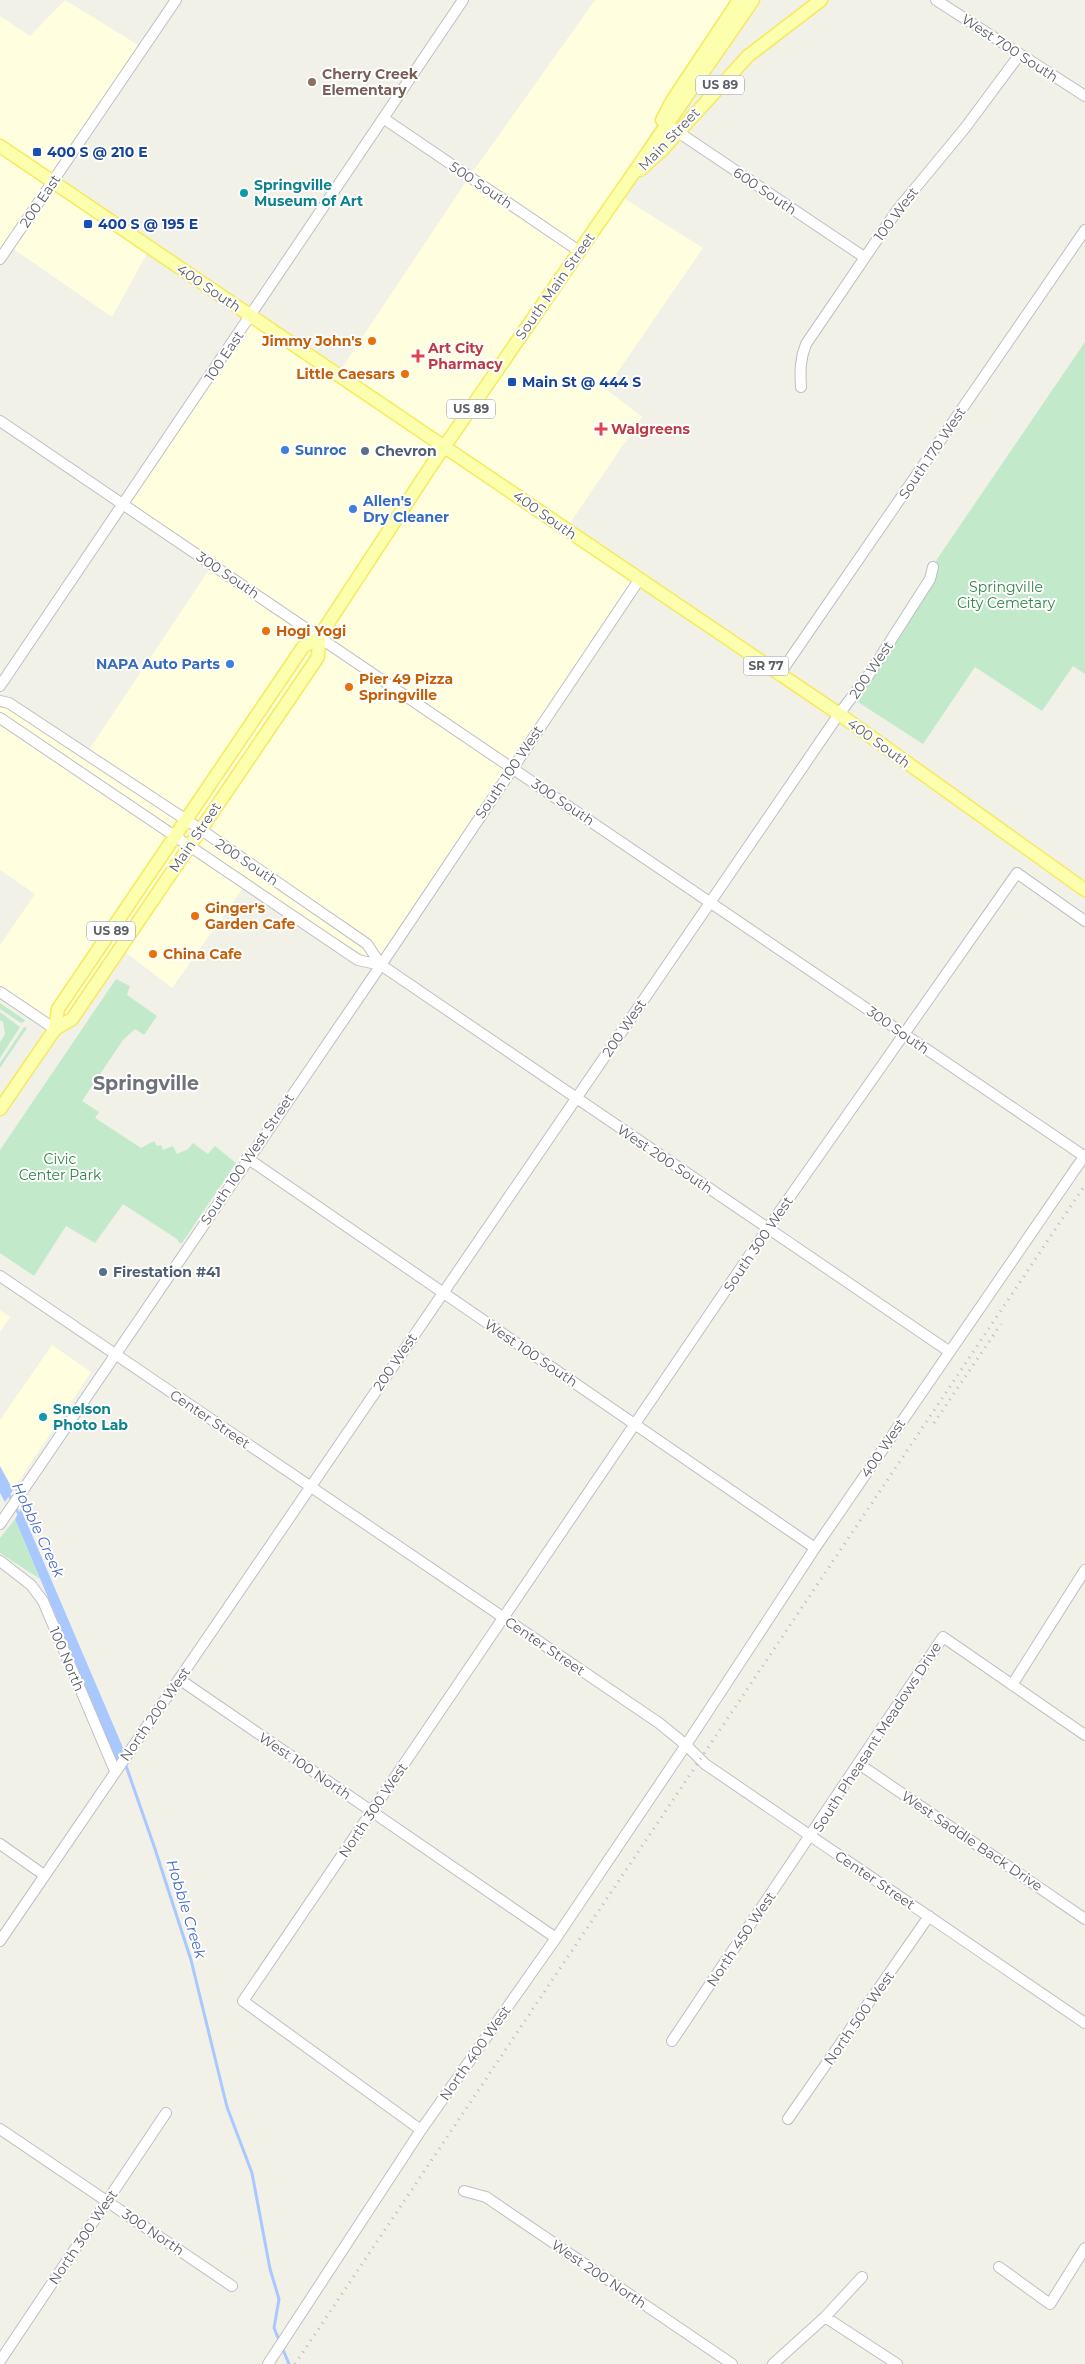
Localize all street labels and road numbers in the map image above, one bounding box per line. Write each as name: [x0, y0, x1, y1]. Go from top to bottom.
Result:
street label: West 700 South: [958, 10, 1062, 86]
road number: US 89: [696, 76, 744, 94]
street label: Main Street: [634, 103, 704, 174]
street label: 500 South: [446, 157, 516, 213]
street label: 600 South: [730, 163, 800, 219]
street label: 200 East: [16, 171, 64, 231]
street label: 100 West: [870, 183, 922, 245]
street label: South Main Street: [511, 229, 599, 343]
street label: 400 South: [174, 260, 244, 316]
street label: 100 East: [201, 327, 248, 385]
road number: US 89: [447, 399, 495, 418]
street label: South 170 West: [895, 403, 970, 503]
street label: 400 South: [510, 487, 580, 543]
street label: 300 South: [193, 547, 263, 603]
street label: 200 West: [845, 637, 897, 702]
road number: SR 77: [744, 656, 788, 676]
street label: 400 South: [844, 714, 914, 772]
street label: South 100 West: [471, 722, 547, 822]
street label: 300 South: [528, 774, 598, 830]
street label: Main Street: [165, 798, 225, 876]
street label: 200 South: [212, 834, 282, 890]
road number: US 89: [87, 921, 135, 940]
street label: 200 West: [598, 995, 650, 1060]
street label: 300 South: [863, 1002, 933, 1058]
street label: South 100 West Street: [196, 1090, 298, 1228]
street label: West 200 South: [614, 1120, 716, 1198]
street label: South 300 West: [719, 1193, 797, 1295]
street label: West 100 South: [481, 1315, 581, 1391]
street label: 200 West: [369, 1329, 421, 1394]
street label: Center Street: [166, 1386, 254, 1453]
street label: 400 West: [857, 1415, 909, 1481]
street label: Center Street: [501, 1613, 589, 1680]
street label: 100 North: [45, 1624, 89, 1694]
street label: South Pheasant Meadows Drive: [809, 1639, 945, 1835]
street label: North 200 West: [116, 1663, 194, 1764]
street label: West 100 North: [255, 1728, 355, 1804]
street label: North 300 West: [335, 1759, 412, 1861]
street label: West Saddle Back Drive: [898, 1787, 1046, 1895]
street label: Center Street: [831, 1847, 919, 1914]
street label: North 450 West: [703, 1888, 780, 1990]
street label: North 500 West: [820, 1967, 898, 2068]
street label: North 400 West: [436, 2002, 515, 2104]
street label: North 300 West: [45, 2186, 122, 2288]
street label: 300 North: [118, 2205, 188, 2259]
street label: West 200 North: [548, 2236, 650, 2312]

